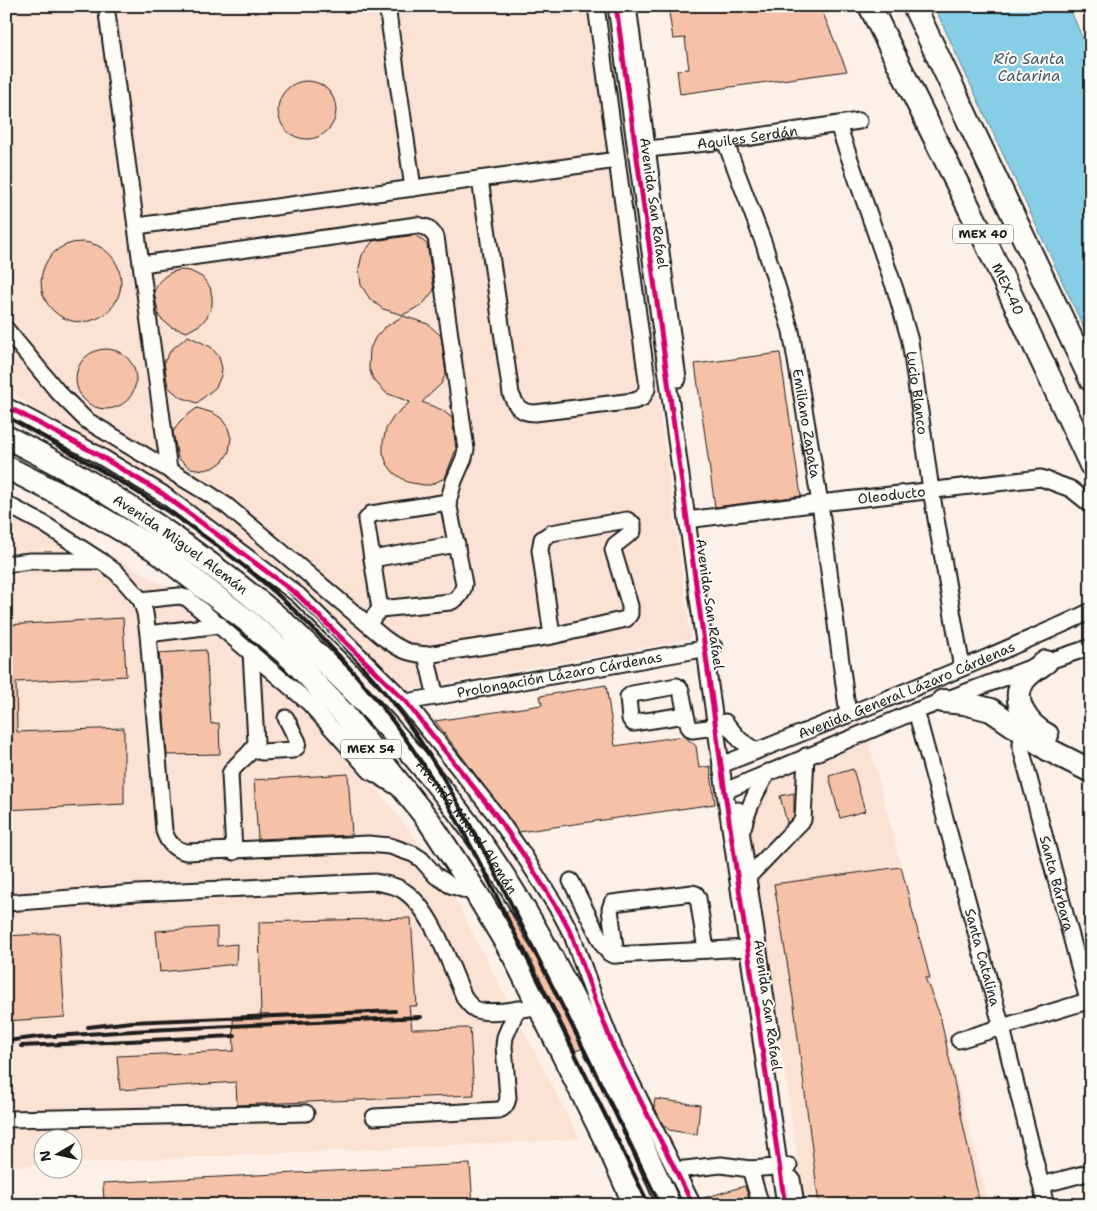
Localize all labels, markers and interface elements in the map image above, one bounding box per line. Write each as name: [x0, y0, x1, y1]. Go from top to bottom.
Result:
water label: Río Santa Catarina: [993, 49, 1065, 86]
street label: Aquiles Serdán: [696, 121, 799, 153]
street label: Avenida San Rafael: [636, 136, 672, 271]
road number: MEX 40: [953, 224, 1013, 243]
street label: MEX-40: [988, 260, 1028, 318]
street label: Lucio Blanco: [903, 350, 932, 436]
street label: Emiliano Zapata: [789, 368, 825, 480]
street label: Oleoducto: [857, 482, 926, 508]
street label: Avenida Miguel Alemán: [109, 490, 252, 599]
street label: Avenida San Rafael: [692, 537, 728, 672]
street label: Avenida General Lázaro Cárdenas: [795, 637, 1018, 743]
street label: Prolongación Lázaro Cárdenas: [456, 647, 664, 702]
road number: MEX 54: [341, 740, 401, 759]
street label: Avenida Miguel Alemán: [412, 756, 522, 898]
street label: Santa Bárbara: [1036, 834, 1078, 933]
street label: Santa Catalina: [961, 906, 1005, 1008]
street label: Avenida San Rafael: [750, 938, 786, 1073]
north arrow: [32, 1128, 82, 1178]
text: N: [35, 1149, 55, 1163]

